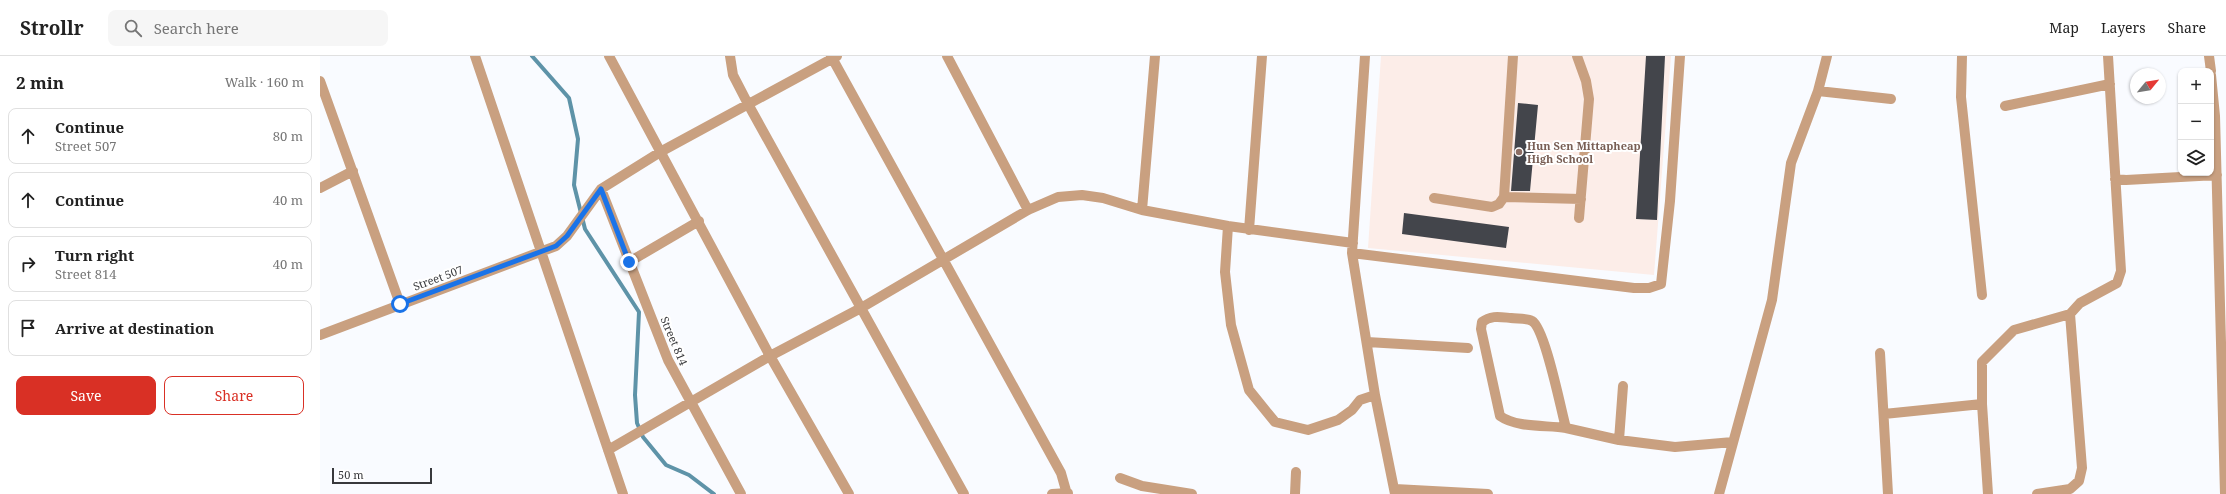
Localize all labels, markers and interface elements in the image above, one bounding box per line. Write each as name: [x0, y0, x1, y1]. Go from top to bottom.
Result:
search box: [108, 10, 388, 46]
text: Strollr: [20, 15, 84, 41]
icon: search: [122, 17, 144, 39]
text: Search here: [154, 18, 239, 38]
text: Map: [2049, 18, 2079, 37]
text: Layers: [2101, 18, 2146, 37]
text: Share: [2168, 18, 2206, 37]
north arrow: [2130, 68, 2166, 104]
map controls: [2178, 68, 2214, 176]
button: +: [2178, 68, 2214, 104]
text: 2 min: [16, 71, 64, 94]
text: Walk · 160 m: [225, 73, 304, 91]
button: −: [2178, 104, 2214, 140]
text: Continue: [55, 117, 124, 137]
icon: ahead: [17, 125, 39, 147]
text: 80 m: [273, 127, 303, 145]
text: Street 507: [55, 137, 116, 155]
place label: Hun Sen Mittapheap High School: [1527, 138, 1641, 166]
button: layers: [2178, 140, 2214, 176]
marker: Hun Sen Mittapheap High School: [1514, 147, 1524, 157]
icon: ahead: [17, 189, 39, 211]
text: Continue: [55, 190, 124, 210]
text: 40 m: [273, 191, 303, 209]
text: Turn right: [55, 245, 134, 265]
icon: right: [17, 253, 39, 275]
route end: [620, 253, 638, 271]
text: 40 m: [273, 255, 303, 273]
street label: Street 507: [411, 262, 465, 293]
text: Street 814: [55, 265, 116, 283]
route start: [391, 295, 409, 313]
street label: Street 814: [657, 314, 692, 368]
icon: arrive: [17, 317, 39, 339]
text: Arrive at destination: [55, 318, 214, 338]
button: Save: [16, 376, 156, 415]
button: Share: [164, 376, 304, 415]
scale bar: [332, 466, 432, 485]
text: 50 m: [338, 467, 364, 482]

